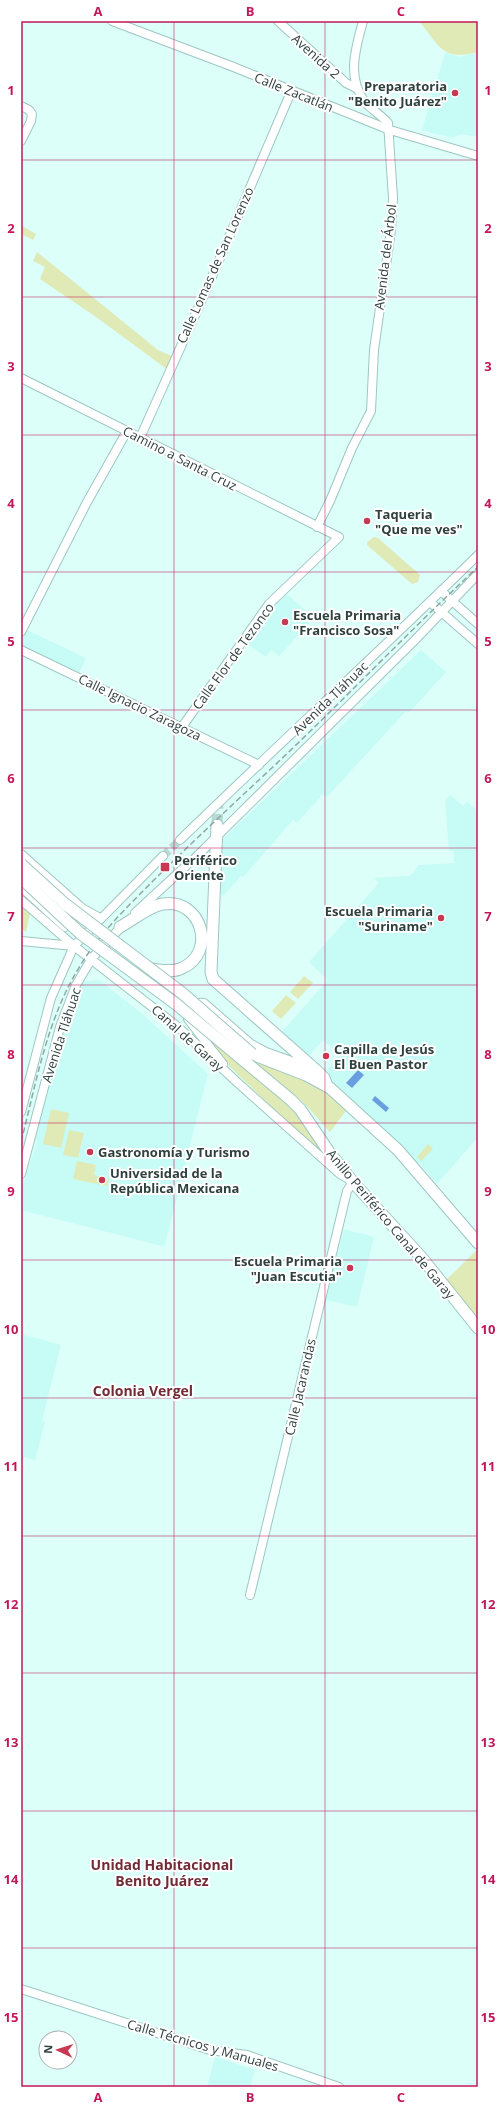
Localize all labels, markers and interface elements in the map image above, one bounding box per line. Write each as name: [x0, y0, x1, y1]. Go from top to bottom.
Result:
text: A: [94, 2, 103, 20]
text: B: [246, 2, 255, 20]
text: C: [397, 2, 405, 20]
street label: Avenida 2: [288, 29, 344, 83]
street label: Calle Zacatlán: [252, 68, 336, 116]
place label: Preparatoria "Benito Juárez": [348, 77, 447, 110]
text: 1: [7, 81, 15, 99]
text: 1: [484, 81, 492, 99]
marker: Preparatoria "Benito Juárez": [450, 88, 460, 98]
street label: Calle Lomas de San Lorenzo: [172, 184, 258, 346]
street label: Avenida del Árbol: [370, 203, 400, 311]
text: 2: [7, 219, 15, 237]
text: 2: [484, 219, 492, 237]
text: 3: [7, 357, 15, 375]
text: 3: [484, 357, 492, 375]
street label: Camino a Santa Cruz: [120, 421, 240, 495]
text: 4: [7, 494, 15, 512]
text: 4: [484, 494, 492, 512]
place label: Taqueria "Que me ves": [375, 505, 463, 538]
marker: Taqueria "Que me ves": [362, 516, 372, 526]
street label: Calle Flor de Tezonco: [188, 599, 278, 713]
place label: Escuela Primaria "Francisco Sosa": [293, 606, 401, 639]
marker: Escuela Primaria "Francisco Sosa": [280, 617, 290, 627]
text: 5: [7, 632, 15, 650]
text: 5: [484, 632, 492, 650]
street label: Avenida Tláhuac: [288, 657, 372, 739]
street label: Calle Ignacio Zaragoza: [76, 669, 204, 745]
text: 6: [7, 769, 15, 787]
text: 6: [484, 769, 492, 787]
place label: Periférico Oriente: [174, 851, 237, 884]
marker: Periférico Oriente: [159, 861, 171, 873]
place label: Escuela Primaria "Suriname": [325, 902, 433, 935]
text: 7: [7, 907, 15, 925]
text: 7: [484, 907, 492, 925]
marker: Escuela Primaria "Suriname": [436, 913, 446, 923]
street label: Avenida Tláhuac: [37, 985, 85, 1085]
street label: Canal de Garay: [148, 1001, 228, 1076]
place label: Capilla de Jesús El Buen Pastor: [334, 1040, 434, 1073]
text: 8: [7, 1045, 15, 1063]
text: 8: [484, 1045, 492, 1063]
marker: Capilla de Jesús El Buen Pastor: [321, 1051, 331, 1061]
place label: Gastronomía y Turismo: [98, 1143, 250, 1161]
street label: Anillo Periférico Canal de Garay: [323, 1145, 459, 1303]
marker: Gastronomía y Turismo: [85, 1147, 95, 1157]
place label: Universidad de la República Mexicana: [110, 1164, 239, 1197]
marker: Universidad de la República Mexicana: [97, 1175, 107, 1185]
text: 9: [7, 1182, 15, 1200]
text: 9: [484, 1182, 492, 1200]
place label: Escuela Primaria "Juan Escutia": [234, 1252, 342, 1285]
marker: Escuela Primaria "Juan Escutia": [345, 1263, 355, 1273]
text: 10: [4, 1320, 18, 1338]
text: 10: [481, 1320, 495, 1338]
street label: Calle Jacarandas: [280, 1337, 320, 1437]
district label: Colonia Vergel: [93, 1381, 193, 1400]
text: 11: [4, 1457, 18, 1475]
text: 11: [481, 1457, 495, 1475]
text: 12: [4, 1595, 19, 1613]
text: 12: [481, 1595, 496, 1613]
text: 13: [4, 1733, 18, 1751]
text: 13: [481, 1733, 495, 1751]
district label: Unidad Habitacional Benito Juárez: [91, 1855, 233, 1890]
text: 14: [4, 1870, 19, 1888]
text: 14: [481, 1870, 496, 1888]
text: 15: [4, 2008, 18, 2026]
text: 15: [481, 2008, 495, 2026]
street label: Calle Técnicos y Manuales: [125, 2015, 281, 2075]
north arrow: [38, 2030, 78, 2070]
text: N: [40, 2044, 55, 2054]
text: A: [94, 2088, 103, 2106]
text: B: [246, 2088, 255, 2106]
text: C: [397, 2088, 405, 2106]

